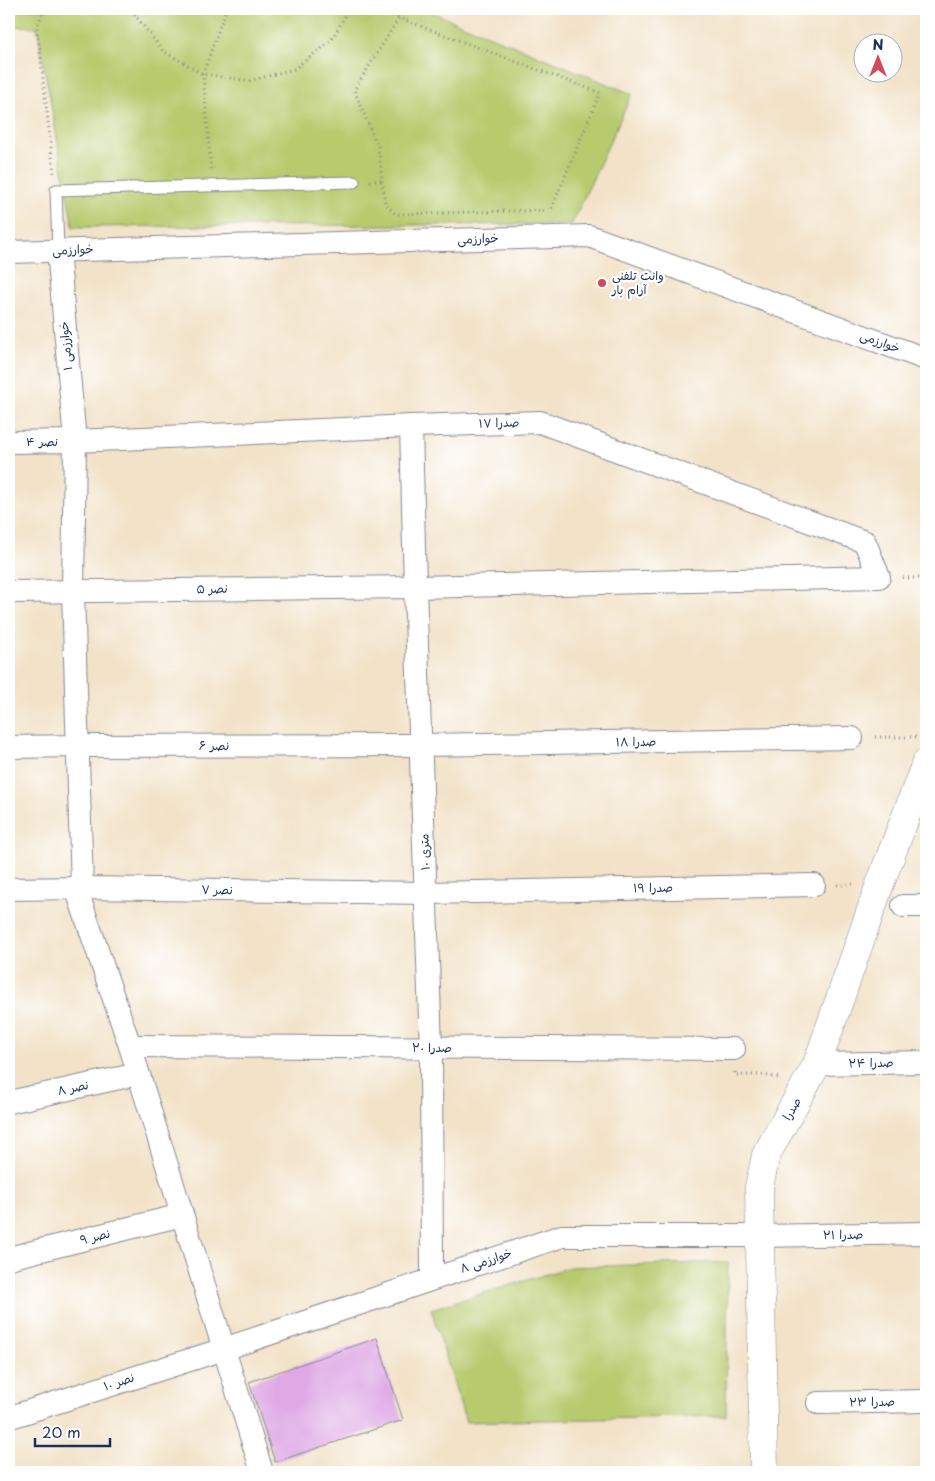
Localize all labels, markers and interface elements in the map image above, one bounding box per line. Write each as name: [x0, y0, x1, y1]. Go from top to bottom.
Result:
north arrow: [852, 32, 902, 82]
text: N: [872, 34, 884, 55]
street label: خوارزمی: [457, 228, 499, 248]
street label: خوارزمی: [52, 239, 94, 259]
place label: وانت تلفنی آرام بار: [611, 266, 664, 299]
marker: وانت تلفنی آرام بار: [596, 277, 608, 289]
street label: خوارزمی ۱: [54, 321, 76, 371]
street label: خوارزمی: [858, 326, 903, 357]
street label: صدرا ۱۷: [478, 412, 520, 432]
street label: نصر ۴: [26, 432, 58, 450]
street label: نصر ۵: [196, 579, 228, 597]
street label: صدرا ۱۸: [616, 732, 656, 750]
street label: نصر ۶: [199, 736, 229, 754]
street label: ۱۰ متری: [414, 833, 434, 871]
street label: صدرا ۱۹: [633, 878, 673, 896]
street label: نصر ۷: [201, 880, 233, 898]
street label: صدرا ۲۰: [412, 1038, 452, 1056]
street label: صدرا ۲۴: [848, 1053, 894, 1071]
street label: نصر ۸: [56, 1075, 90, 1099]
street label: صدرا: [777, 1094, 805, 1123]
street label: نصر ۹: [78, 1224, 112, 1248]
street label: صدرا ۲۱: [823, 1225, 863, 1243]
street label: خوارزمی ۸: [458, 1243, 514, 1277]
street label: نصر ۱۰: [101, 1368, 136, 1394]
street label: صدرا ۲۳: [849, 1392, 895, 1410]
scale bar: [35, 1416, 110, 1448]
text: 20 m: [42, 1420, 81, 1443]

